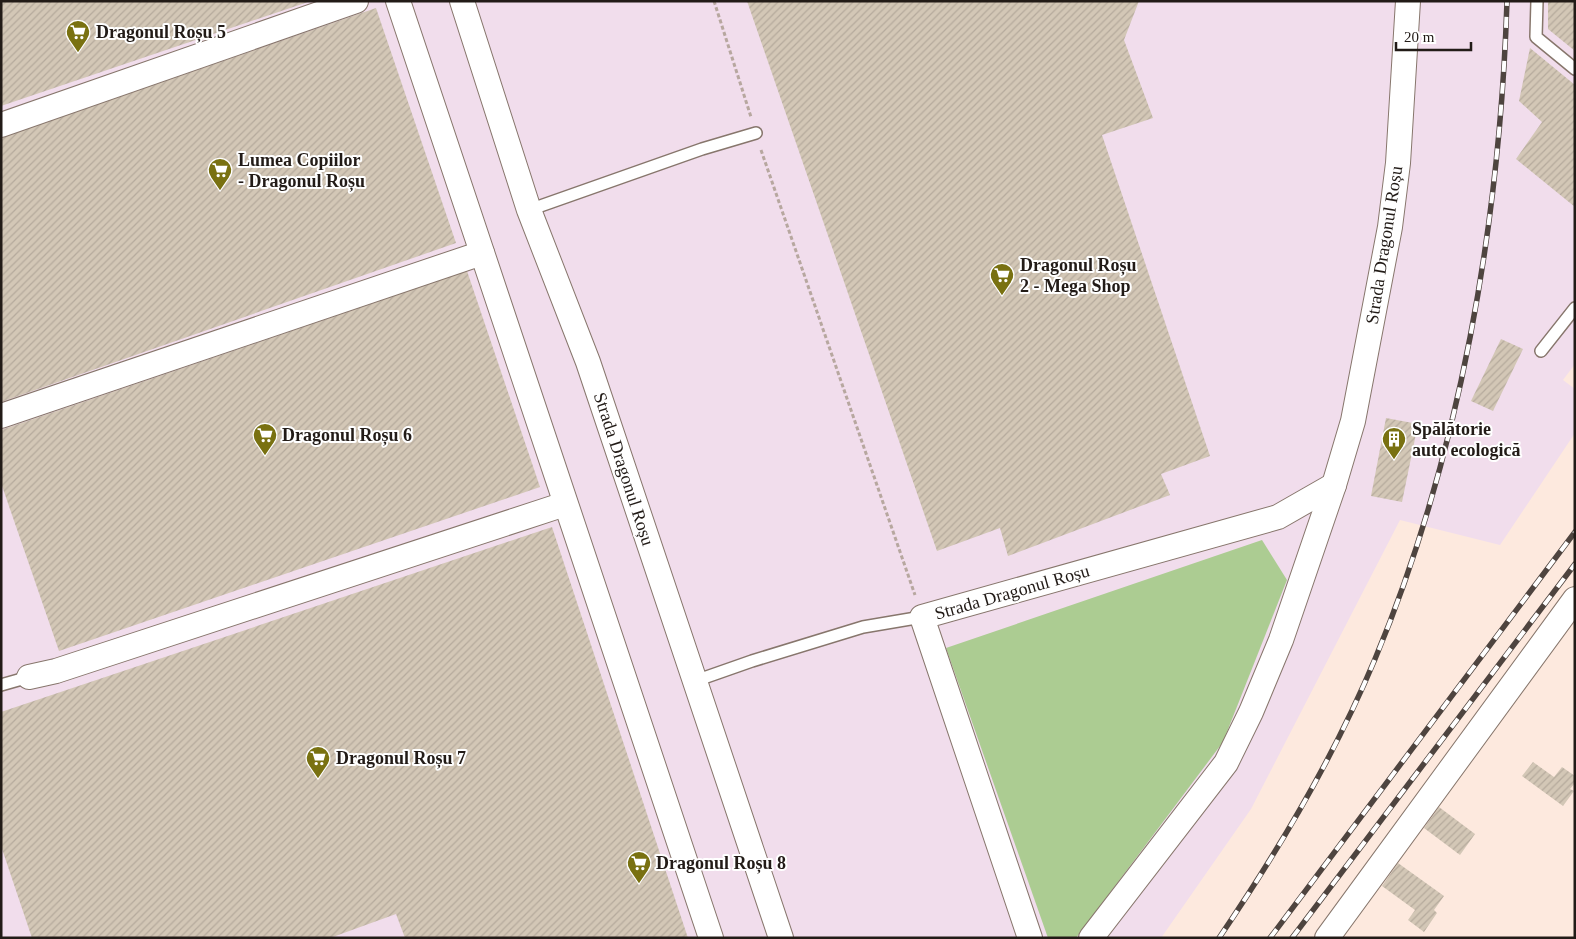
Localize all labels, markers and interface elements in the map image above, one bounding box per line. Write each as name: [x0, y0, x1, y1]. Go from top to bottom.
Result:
supermarket icon: Dragonul Roșu 5: [65, 19, 91, 53]
scale bar: [1396, 20, 1471, 52]
place label: Dragonul Roșu 5: [96, 22, 226, 43]
text: 20 m: [1404, 29, 1435, 45]
place label: Lumea Copiilor - Dragonul Roșu: [238, 150, 365, 192]
supermarket icon: Lumea Copiilor - Dragonul Roșu: [207, 157, 233, 191]
street label: Strada Dragonul Roșu: [1362, 164, 1406, 326]
place label: Dragonul Roșu 2 - Mega Shop: [1020, 255, 1137, 296]
supermarket icon: Dragonul Roșu 2 - Mega Shop: [989, 262, 1015, 296]
street label: Strada Dragonul Roșu: [590, 390, 658, 548]
place label: Spălătorie auto ecologică: [1412, 419, 1520, 460]
supermarket icon: Dragonul Roșu 6: [252, 422, 278, 456]
place label: Dragonul Roșu 6: [282, 425, 412, 446]
building icon: Spălătorie auto ecologică: [1381, 426, 1407, 460]
street label: Strada Dragonul Roșu: [932, 560, 1092, 624]
supermarket icon: Dragonul Roșu 7: [305, 745, 331, 779]
place label: Dragonul Roșu 7: [336, 748, 466, 769]
supermarket icon: Dragonul Roșu 8: [626, 850, 652, 884]
place label: Dragonul Roșu 8: [656, 853, 786, 874]

